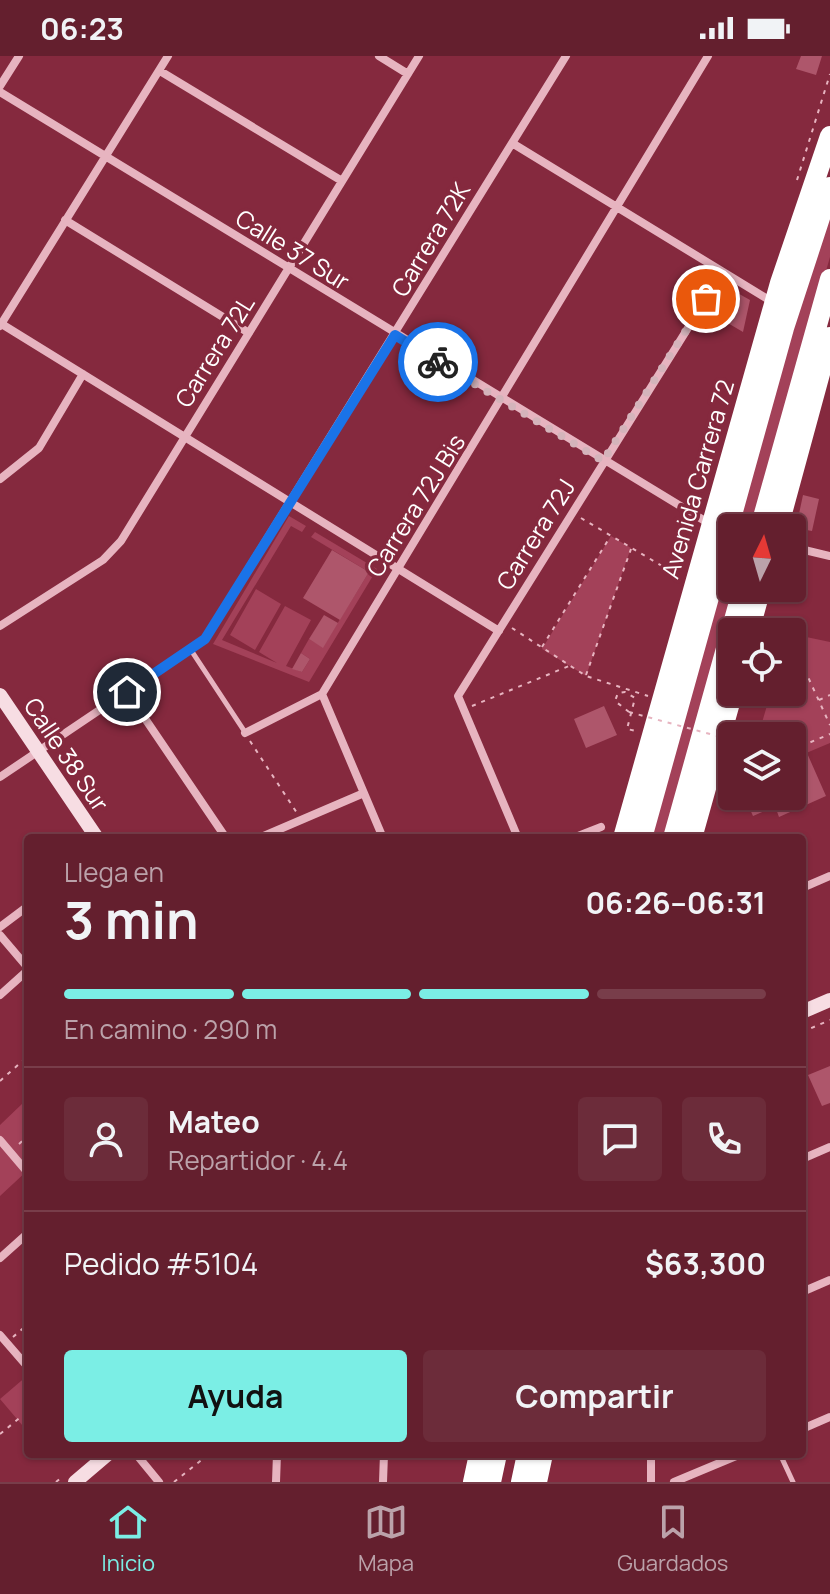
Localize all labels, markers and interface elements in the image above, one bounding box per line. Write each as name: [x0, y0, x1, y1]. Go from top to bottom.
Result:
text: 06:23: [40, 8, 124, 49]
street label: Carrera 72K: [383, 175, 477, 302]
street label: Calle 37 Sur: [230, 201, 356, 297]
pin: [672, 265, 740, 333]
icon: bag: [684, 277, 728, 321]
street label: Carrera 72L: [167, 289, 261, 413]
courier: [398, 322, 478, 402]
icon: bike: [416, 340, 460, 384]
street label: Avenida Carrera 72: [653, 376, 741, 582]
street label: Carrera 72J Bis: [358, 427, 472, 583]
street label: Carrera 72J: [488, 472, 582, 596]
north arrow: [718, 514, 806, 602]
map controls: [718, 514, 806, 810]
button: locate: [718, 618, 806, 706]
pin: [93, 658, 161, 726]
icon: home: [105, 670, 149, 714]
street label: Calle 38 Sur: [17, 691, 117, 818]
button: layers: [718, 722, 806, 810]
text: Llega en: [64, 854, 164, 890]
text: 06:26–06:31: [585, 882, 766, 923]
text: 3 min: [64, 884, 199, 955]
text: En camino · 290 m: [64, 1011, 277, 1047]
button: person: [64, 1097, 148, 1181]
button: chat: [578, 1097, 662, 1181]
button: phone: [682, 1097, 766, 1181]
text: Mateo: [168, 1101, 260, 1142]
text: Repartidor · 4.4: [168, 1142, 348, 1178]
text: Pedido #5104: [64, 1243, 258, 1284]
text: $63,300: [645, 1243, 766, 1284]
button: Ayuda: [64, 1350, 407, 1442]
button: Compartir: [423, 1350, 766, 1442]
tab: Inicio: [102, 1500, 155, 1578]
tab: Mapa: [358, 1500, 414, 1578]
tab: Guardados: [617, 1500, 728, 1578]

